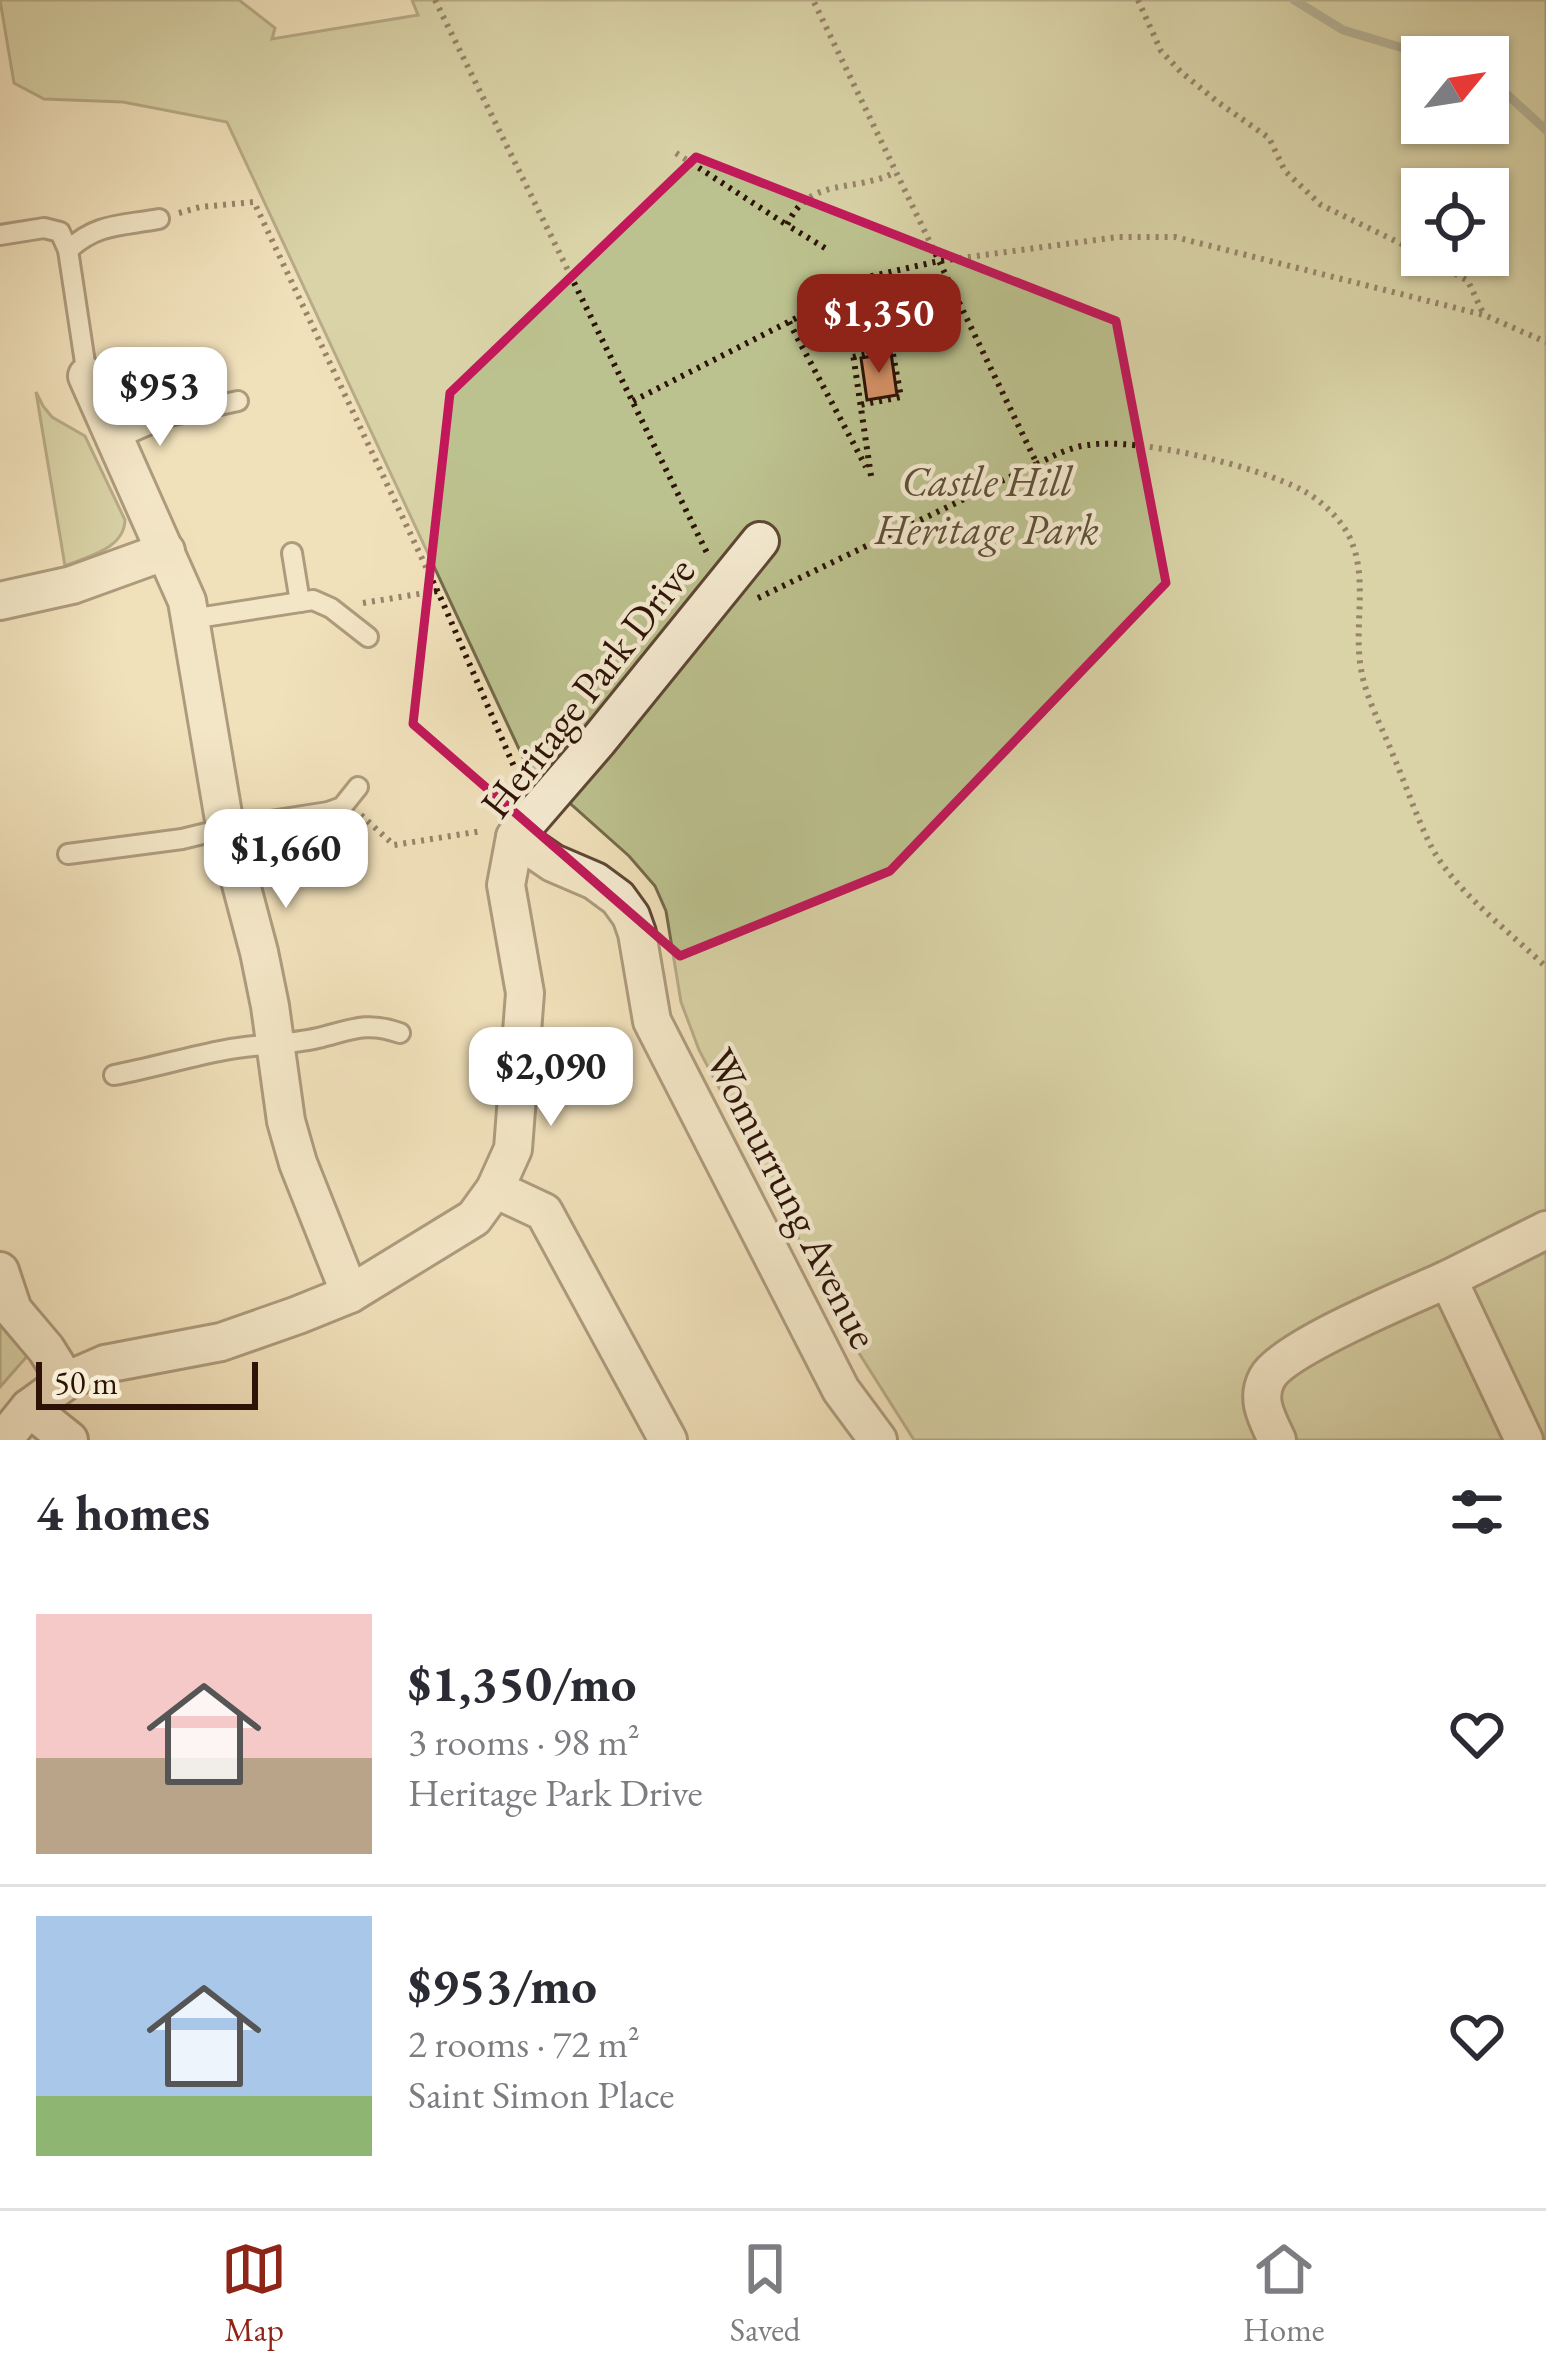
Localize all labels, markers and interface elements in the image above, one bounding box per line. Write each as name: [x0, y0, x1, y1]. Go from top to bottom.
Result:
north arrow: [1401, 36, 1509, 144]
map controls: [1401, 36, 1509, 276]
button: locate: [1401, 168, 1509, 276]
pin: $1,350: [781, 274, 977, 376]
text: $1,350: [824, 287, 934, 338]
pin: $953: [89, 347, 231, 449]
text: $953: [120, 360, 200, 411]
park label: Castle Hill Heritage Park: [874, 454, 1099, 557]
street label: Heritage Park Drive: [468, 545, 707, 829]
pin: $1,660: [188, 809, 384, 911]
text: $1,660: [231, 822, 341, 873]
pin: $2,090: [453, 1027, 649, 1129]
street label: Womurrung Avenue: [693, 1039, 892, 1357]
text: $2,090: [496, 1040, 606, 1091]
scale bar: [36, 1356, 258, 1409]
text: 50 m: [54, 1361, 118, 1404]
text: 4 homes: [36, 1479, 210, 1545]
icon: filters: [1444, 1479, 1510, 1545]
text: $1,350/mo: [408, 1650, 636, 1716]
icon: home: [132, 1662, 276, 1806]
icon: heart: [1444, 1701, 1510, 1767]
text: 3 rooms · 98 m²: [408, 1716, 640, 1767]
text: Heritage Park Drive: [408, 1767, 703, 1818]
text: $953/mo: [408, 1952, 597, 2018]
icon: home: [132, 1964, 276, 2108]
icon: heart: [1444, 2003, 1510, 2069]
text: 2 rooms · 72 m²: [408, 2018, 640, 2069]
text: Saint Simon Place: [408, 2069, 674, 2120]
tab: Map: [221, 2236, 287, 2351]
tab: Saved: [730, 2236, 801, 2351]
tab: Home: [1243, 2236, 1325, 2351]

